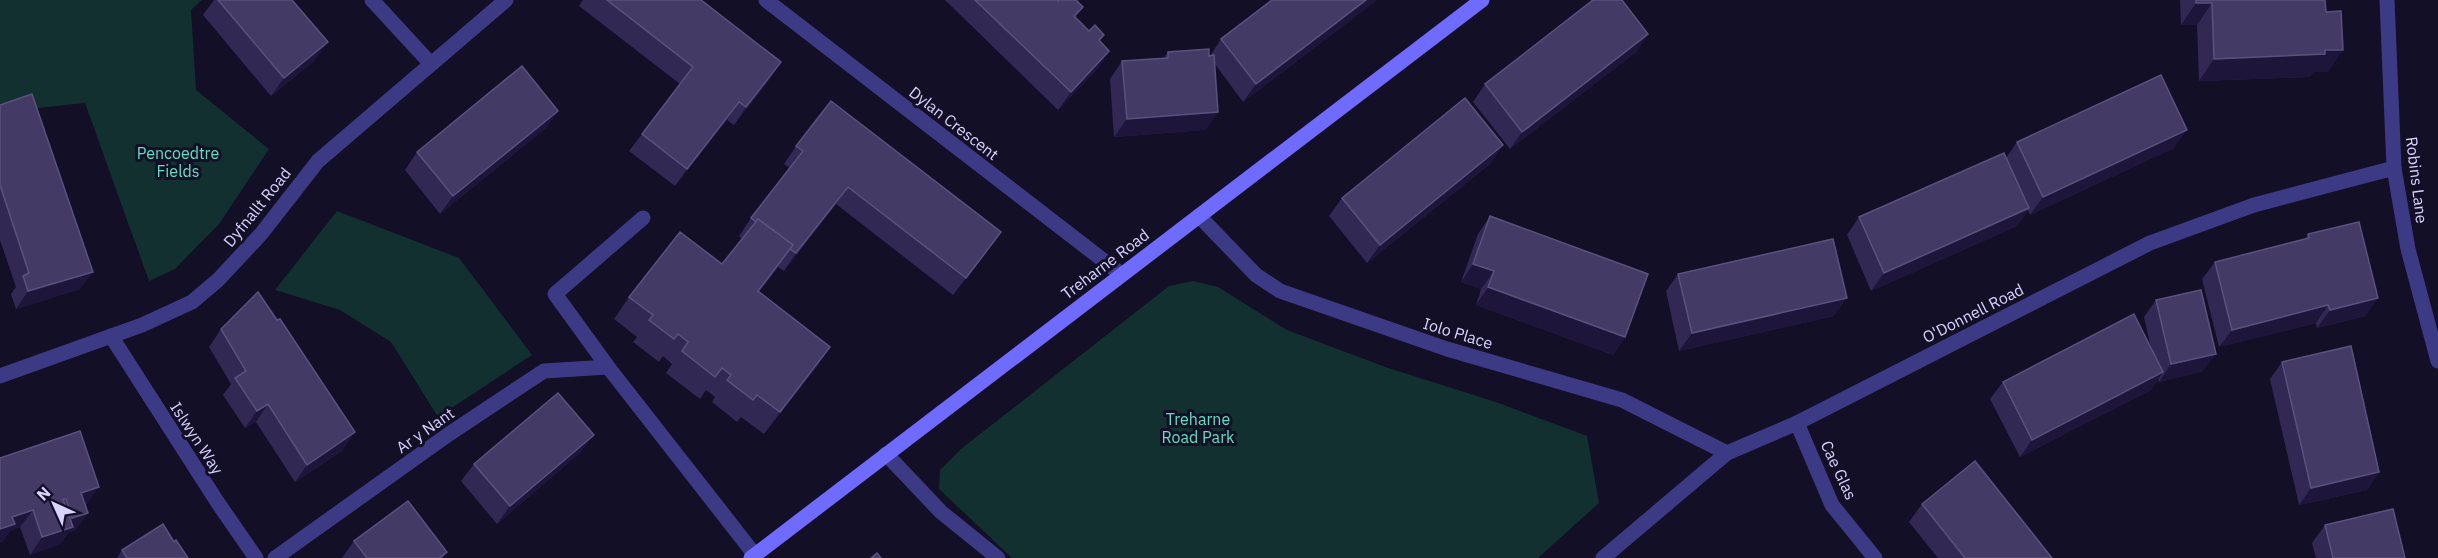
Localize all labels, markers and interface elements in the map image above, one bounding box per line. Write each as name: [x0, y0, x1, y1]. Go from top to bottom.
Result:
street label: Dylan Crescent: [905, 82, 1003, 164]
street label: Robins Lane: [2402, 135, 2432, 225]
park label: Pencoedtre Fields: [137, 143, 219, 181]
street label: Dyfnallt Road: [219, 163, 295, 251]
street label: Treharne Road: [1057, 224, 1153, 304]
street label: O'Donnell Road: [1919, 279, 2027, 347]
street label: Iolo Place: [1421, 313, 1495, 353]
street label: Islwyn Way: [166, 398, 228, 478]
street label: Ar y Nant: [392, 403, 458, 457]
park label: Treharne Road Park: [1162, 409, 1235, 447]
street label: Cae Glas: [1817, 437, 1861, 503]
north arrow: [24, 474, 84, 534]
text: N: [32, 482, 55, 505]

